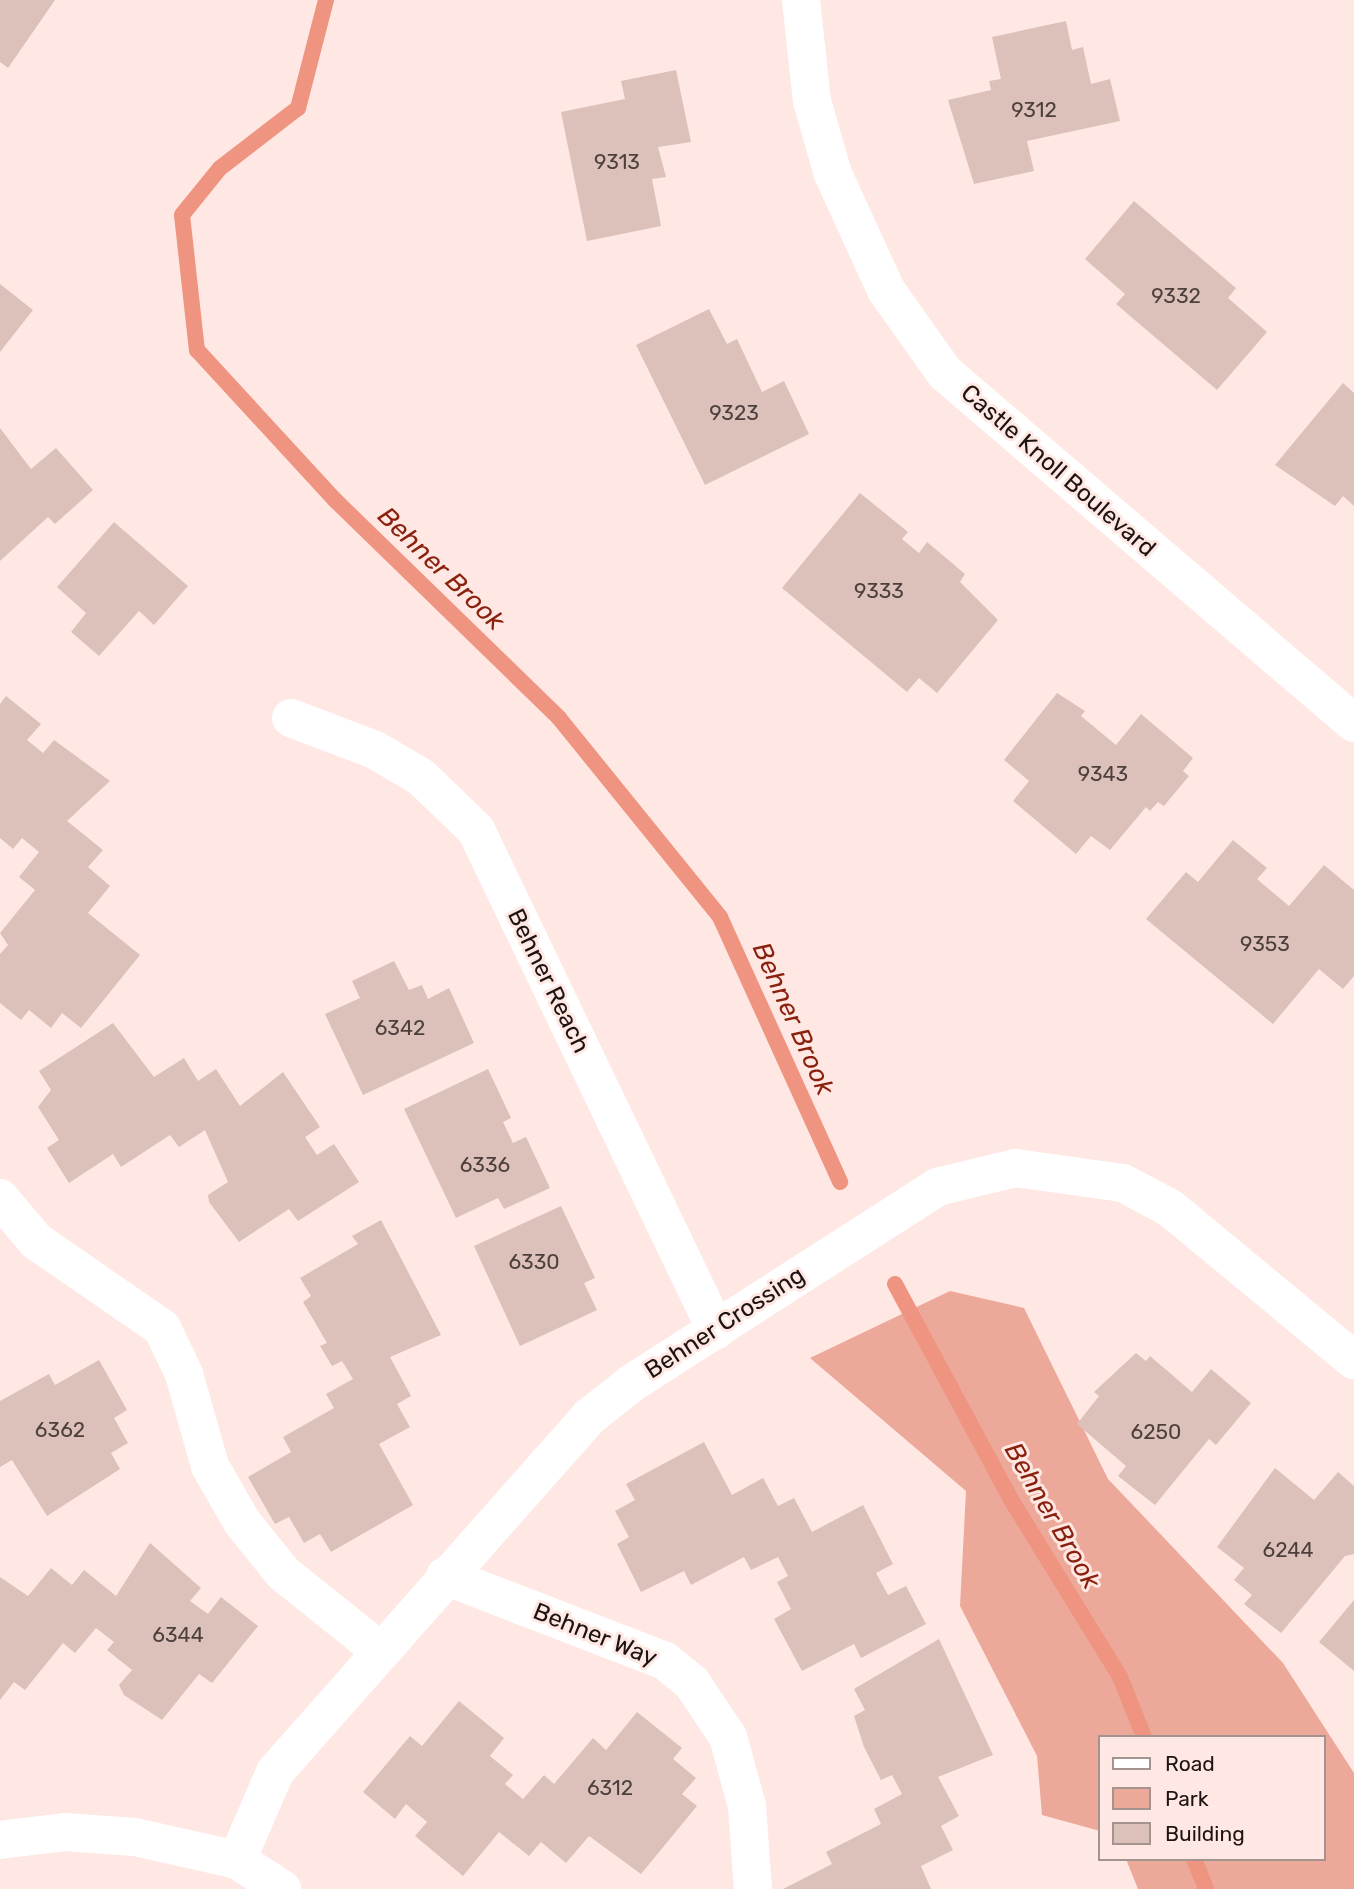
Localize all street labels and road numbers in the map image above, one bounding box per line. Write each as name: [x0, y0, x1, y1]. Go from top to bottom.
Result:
street label: Castle Knoll Boulevard: [955, 379, 1161, 563]
street label: Behner Reach: [501, 904, 595, 1058]
street label: Behner Crossing: [640, 1261, 810, 1385]
street label: Behner Way: [528, 1597, 662, 1673]

